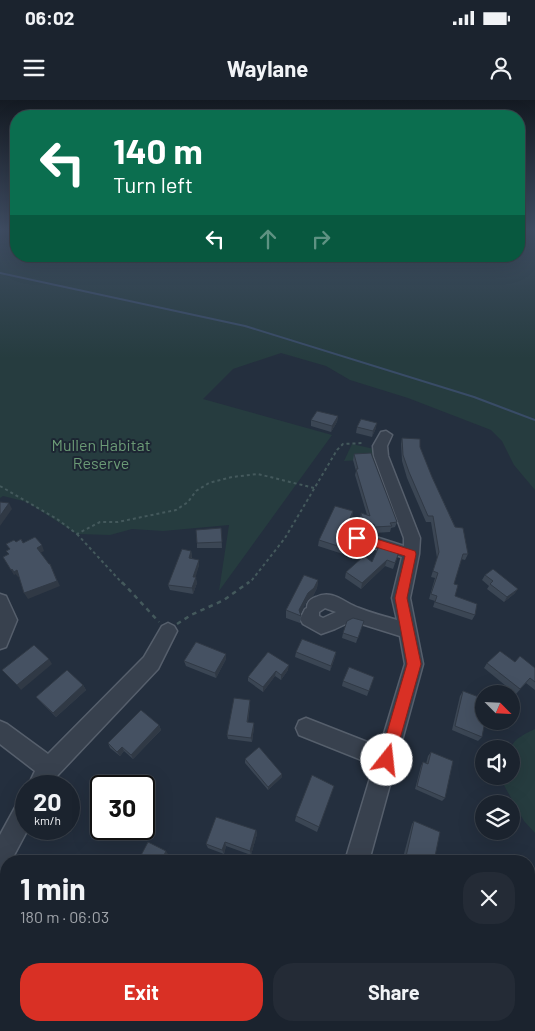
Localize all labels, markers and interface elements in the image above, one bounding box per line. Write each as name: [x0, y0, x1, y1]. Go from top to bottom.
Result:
text: 06:02: [25, 6, 74, 29]
icon: menu: [20, 54, 48, 82]
icon: person: [487, 54, 515, 82]
text: Waylane: [227, 55, 308, 81]
text: 140 m: [113, 129, 203, 171]
icon: left: [30, 130, 95, 195]
text: Turn left: [113, 171, 193, 197]
icon: left: [201, 225, 229, 253]
icon: ahead: [254, 225, 282, 253]
icon: right: [307, 225, 335, 253]
park label: Mullen Habitat Reserve: [52, 435, 150, 472]
pin: [336, 517, 378, 559]
icon: arrive: [343, 524, 371, 552]
north arrow: [475, 685, 520, 730]
map controls: [475, 685, 520, 840]
position arrow: [360, 733, 412, 785]
button: sound: [475, 740, 520, 785]
speed limit sign: 30: [90, 775, 155, 840]
text: 20: [33, 786, 62, 816]
button: layers: [475, 795, 520, 840]
text: km/h: [34, 813, 61, 827]
text: 1 min: [20, 870, 86, 906]
button: close: [463, 872, 515, 924]
text: 180 m · 06:03: [20, 907, 109, 926]
button: Exit: [20, 963, 263, 1021]
button: Share: [273, 963, 515, 1021]

